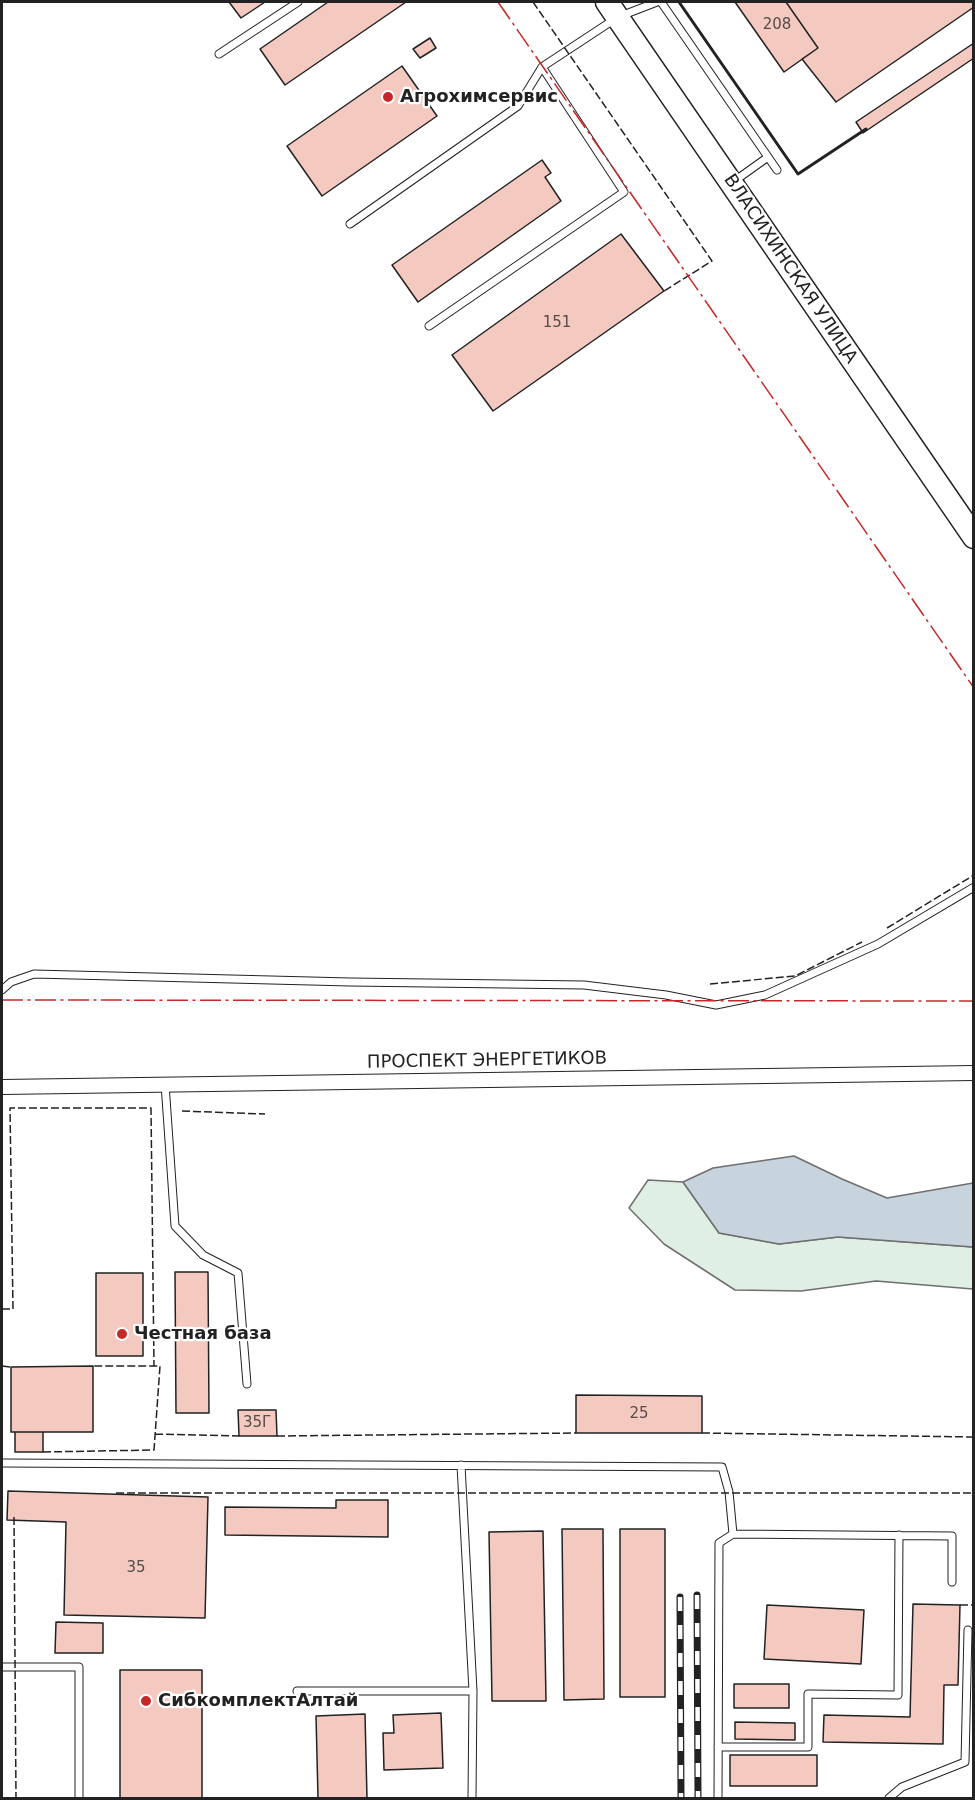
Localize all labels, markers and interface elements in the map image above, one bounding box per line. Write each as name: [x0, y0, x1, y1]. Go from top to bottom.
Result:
house number: 208: [763, 16, 791, 34]
place label: Агрохимсервис: [400, 86, 558, 108]
marker: Агрохимсервис: [381, 90, 395, 104]
street label: ВЛАСИХИНСКАЯ УЛИЦА: [718, 170, 862, 368]
house number: 151: [543, 314, 571, 332]
street label: ПРОСПЕКТ ЭНЕРГЕТИКОВ: [367, 1048, 607, 1074]
place label: Честная база: [134, 1323, 272, 1345]
marker: Честная база: [115, 1327, 129, 1341]
house number: 25: [629, 1405, 649, 1423]
house number: 35Г: [243, 1414, 271, 1432]
house number: 35: [126, 1559, 146, 1577]
place label: СибкомплектАлтай: [158, 1690, 358, 1712]
marker: СибкомплектАлтай: [139, 1694, 153, 1708]

